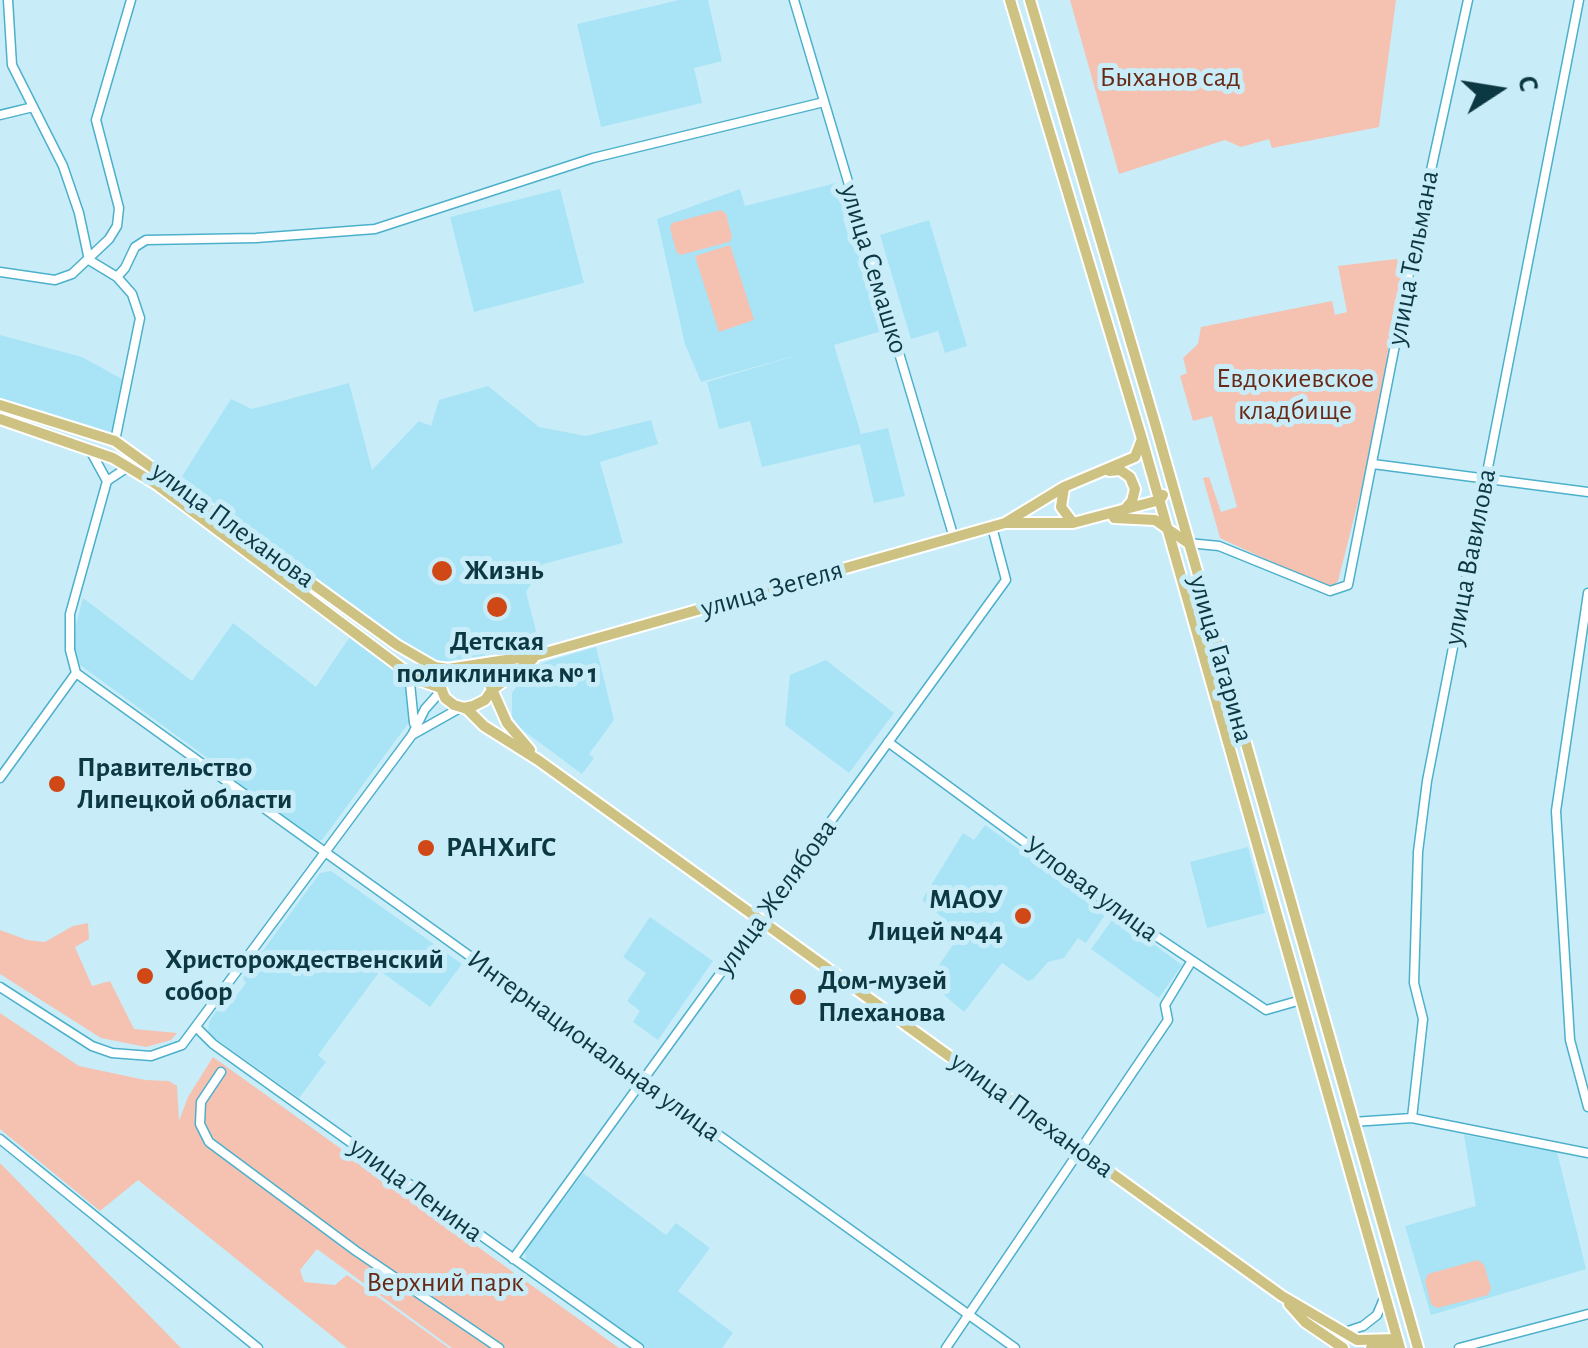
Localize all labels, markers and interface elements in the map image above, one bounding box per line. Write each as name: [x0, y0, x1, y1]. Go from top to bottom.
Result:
north arrow: [1448, 40, 1548, 140]
park label: Быханов сад: [1099, 61, 1241, 95]
text: С: [1512, 73, 1543, 94]
street label: улица Тельмана: [1380, 168, 1446, 348]
street label: улица Семашко: [832, 181, 916, 357]
park label: Евдокиевское кладбище: [1216, 362, 1374, 428]
street label: улица Плеханова: [145, 454, 321, 596]
street label: улица Вавилова: [1436, 466, 1504, 648]
street label: улица Зегеля: [697, 553, 847, 625]
place label: Жизнь: [464, 554, 543, 588]
marker: Жизнь: [429, 558, 455, 584]
street label: улица Гагарина: [1181, 572, 1261, 746]
marker: Детская поликлиника № 1: [484, 594, 510, 620]
place label: Детская поликлиника № 1: [396, 625, 598, 691]
place label: Правительство Липецкой области: [77, 751, 292, 817]
marker: Правительство Липецкой области: [46, 773, 68, 795]
street label: улица Желябова: [708, 812, 844, 982]
street label: Угловая улица: [1017, 829, 1165, 949]
place label: РАНХиГС: [446, 831, 556, 865]
marker: РАНХиГС: [415, 837, 437, 859]
place label: МАОУ Лицей №44: [868, 883, 1003, 949]
marker: МАОУ Лицей №44: [1012, 905, 1034, 927]
place label: Христорождественский собор: [165, 943, 444, 1009]
street label: Интернациональная улица: [461, 943, 727, 1149]
place label: Дом-музей Плеханова: [818, 964, 947, 1030]
marker: Христорождественский собор: [134, 965, 156, 987]
marker: Дом-музей Плеханова: [787, 986, 809, 1008]
street label: улица Плеханова: [944, 1044, 1120, 1186]
street label: улица Ленина: [343, 1130, 489, 1250]
park label: Верхний парк: [366, 1266, 524, 1300]

